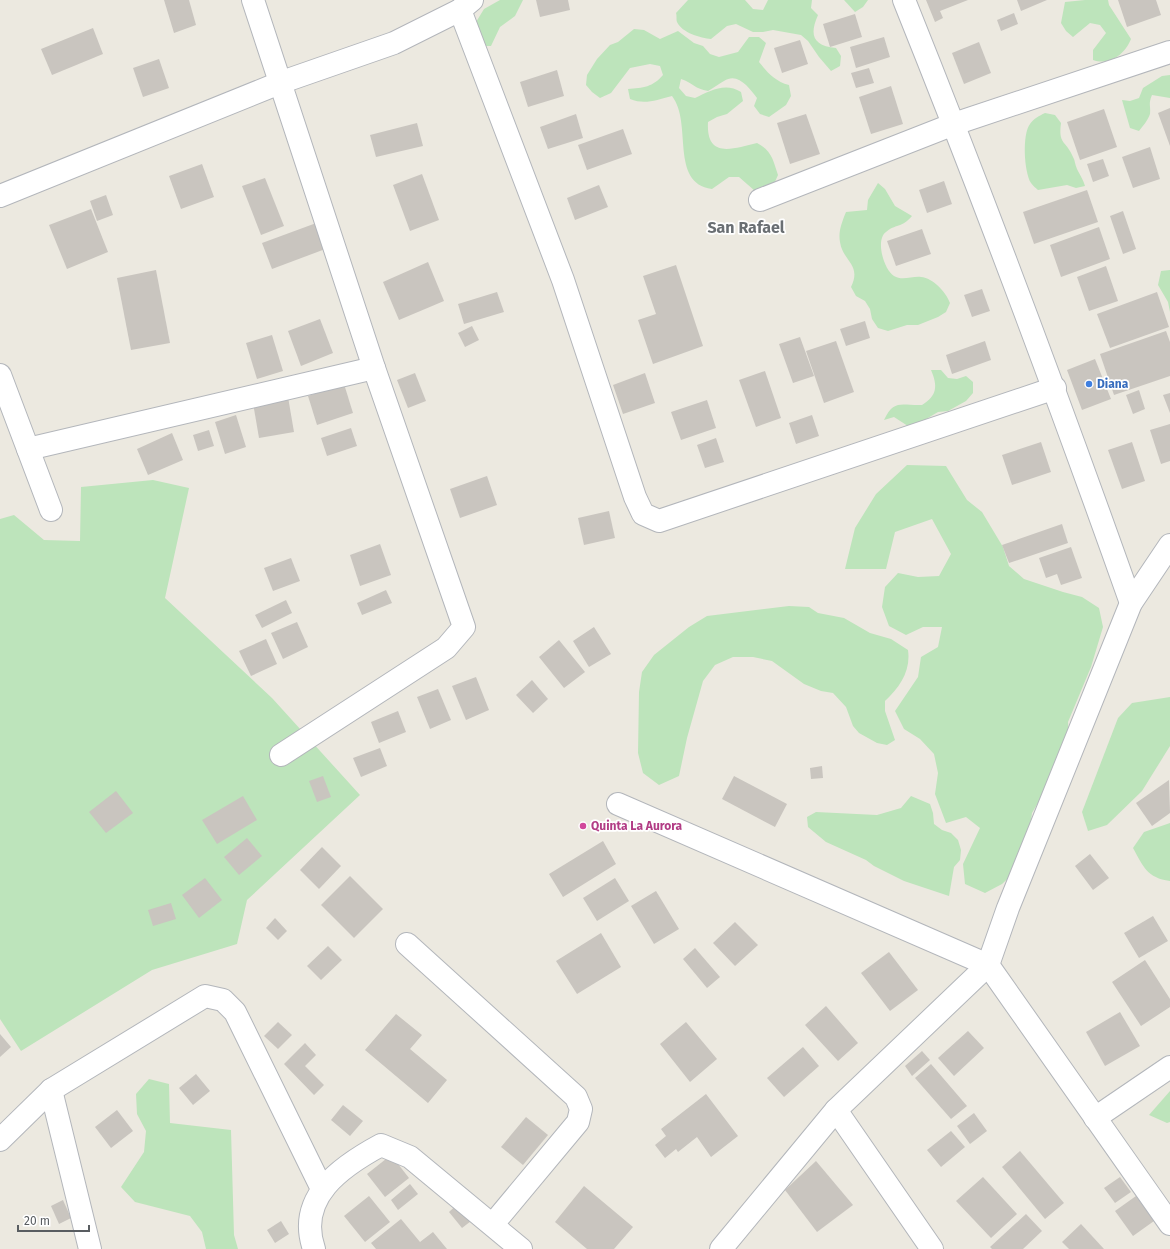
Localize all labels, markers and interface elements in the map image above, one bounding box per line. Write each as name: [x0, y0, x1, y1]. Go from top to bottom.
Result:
district label: San Rafael: [707, 218, 785, 237]
place label: Diana: [1097, 377, 1129, 391]
marker: Diana: [1084, 379, 1094, 389]
place label: Quinta La Aurora: [591, 819, 683, 833]
marker: Quinta La Aurora: [578, 821, 588, 831]
scale bar: [18, 1207, 89, 1233]
text: 20 m: [24, 1214, 50, 1228]

